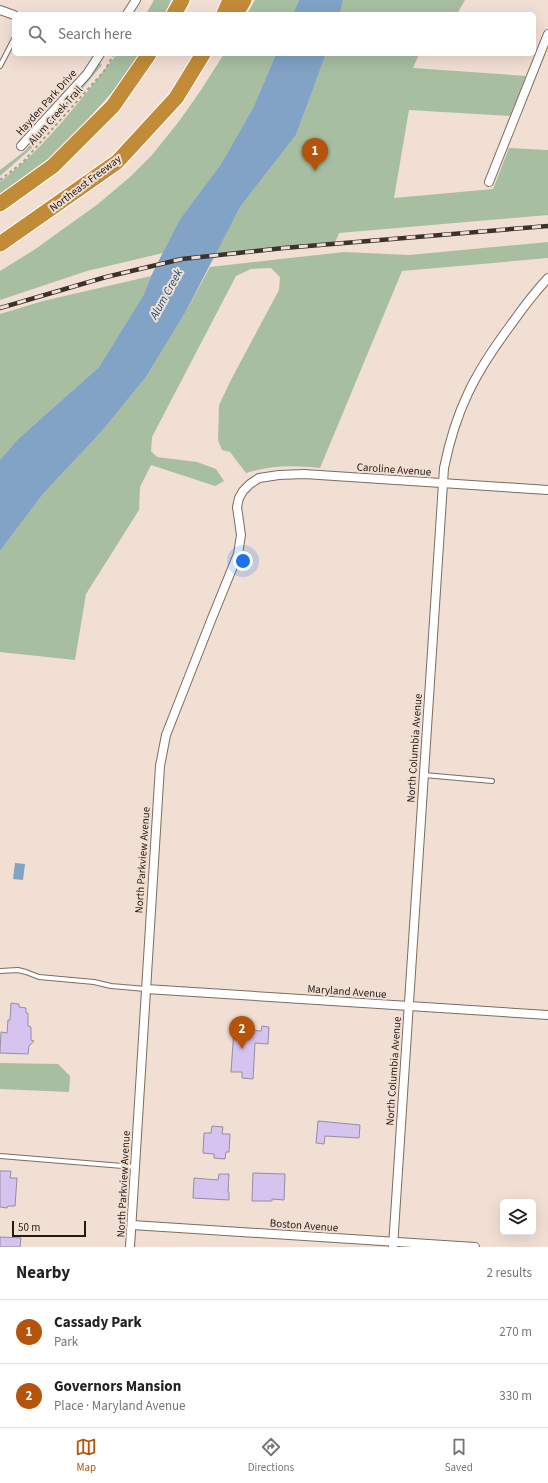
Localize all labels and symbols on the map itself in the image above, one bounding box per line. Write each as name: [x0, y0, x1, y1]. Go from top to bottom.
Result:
street label: Hayden Park Drive: [13, 66, 80, 139]
street label: Alum Creek Trail: [25, 82, 86, 148]
pin: 1: [302, 138, 328, 171]
street label: Northeast Freeway: [46, 151, 124, 215]
water label: Alum Creek: [145, 266, 187, 323]
street label: Caroline Avenue: [356, 459, 432, 480]
your location: [233, 551, 253, 571]
street label: North Columbia Avenue: [403, 692, 426, 803]
street label: North Parkview Avenue: [131, 806, 154, 914]
street label: Maryland Avenue: [307, 981, 388, 1002]
street label: North Columbia Avenue: [382, 1015, 405, 1126]
pin: 2: [229, 1016, 255, 1049]
street label: North Parkview Avenue: [113, 1130, 134, 1238]
street label: Boston Avenue: [269, 1216, 339, 1235]
scale bar: [12, 1219, 86, 1238]

